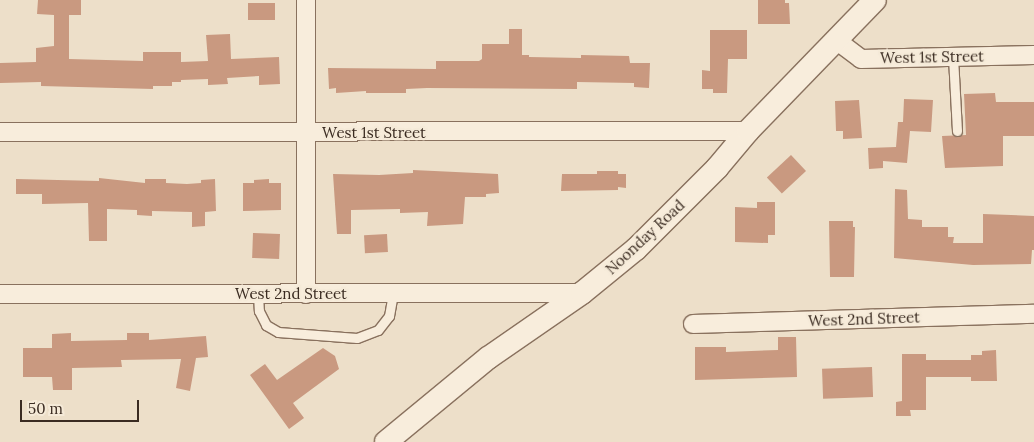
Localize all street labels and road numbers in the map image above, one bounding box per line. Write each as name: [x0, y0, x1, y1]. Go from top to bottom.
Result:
street label: West 1st Street: [880, 47, 984, 67]
street label: West 1st Street: [322, 124, 426, 142]
street label: Noonday Road: [602, 196, 688, 278]
street label: West 2nd Street: [235, 285, 347, 303]
street label: West 2nd Street: [808, 308, 920, 330]

